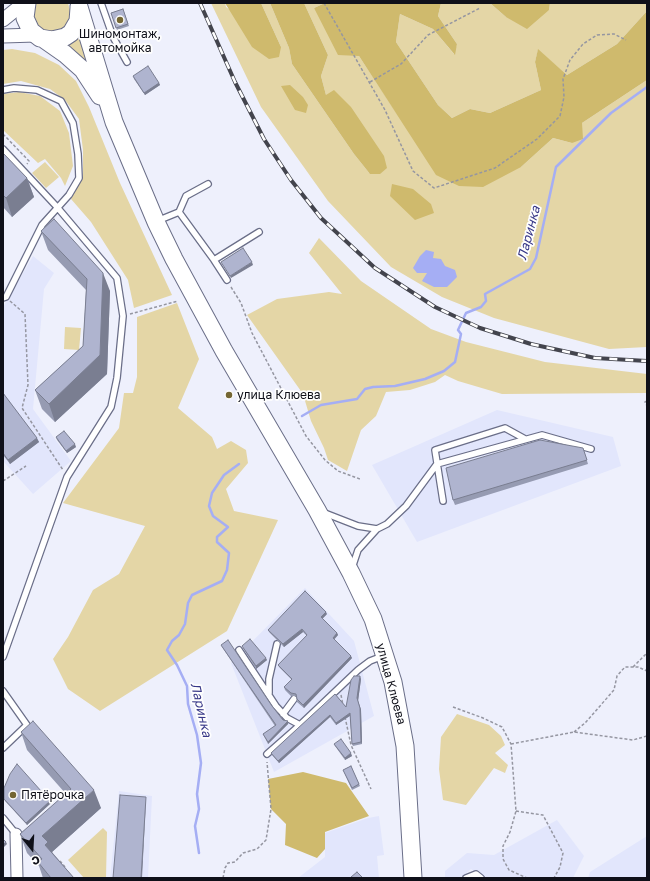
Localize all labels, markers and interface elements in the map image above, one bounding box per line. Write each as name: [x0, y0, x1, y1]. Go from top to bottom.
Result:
marker: Шиномонтаж, автомойка: [115, 15, 125, 25]
place label: Шиномонтаж, автомойка: [79, 27, 161, 55]
water label: Ларинка: [514, 204, 544, 262]
place label: улица Клюева: [237, 388, 321, 402]
marker: улица Клюева: [224, 390, 234, 400]
street label: улица Клюева: [373, 642, 409, 726]
water label: Ларинка: [187, 681, 215, 739]
place label: Пятёрочка: [21, 788, 84, 802]
marker: Пятёрочка: [8, 790, 18, 800]
north arrow: [12, 829, 52, 869]
text: С: [30, 853, 42, 868]

